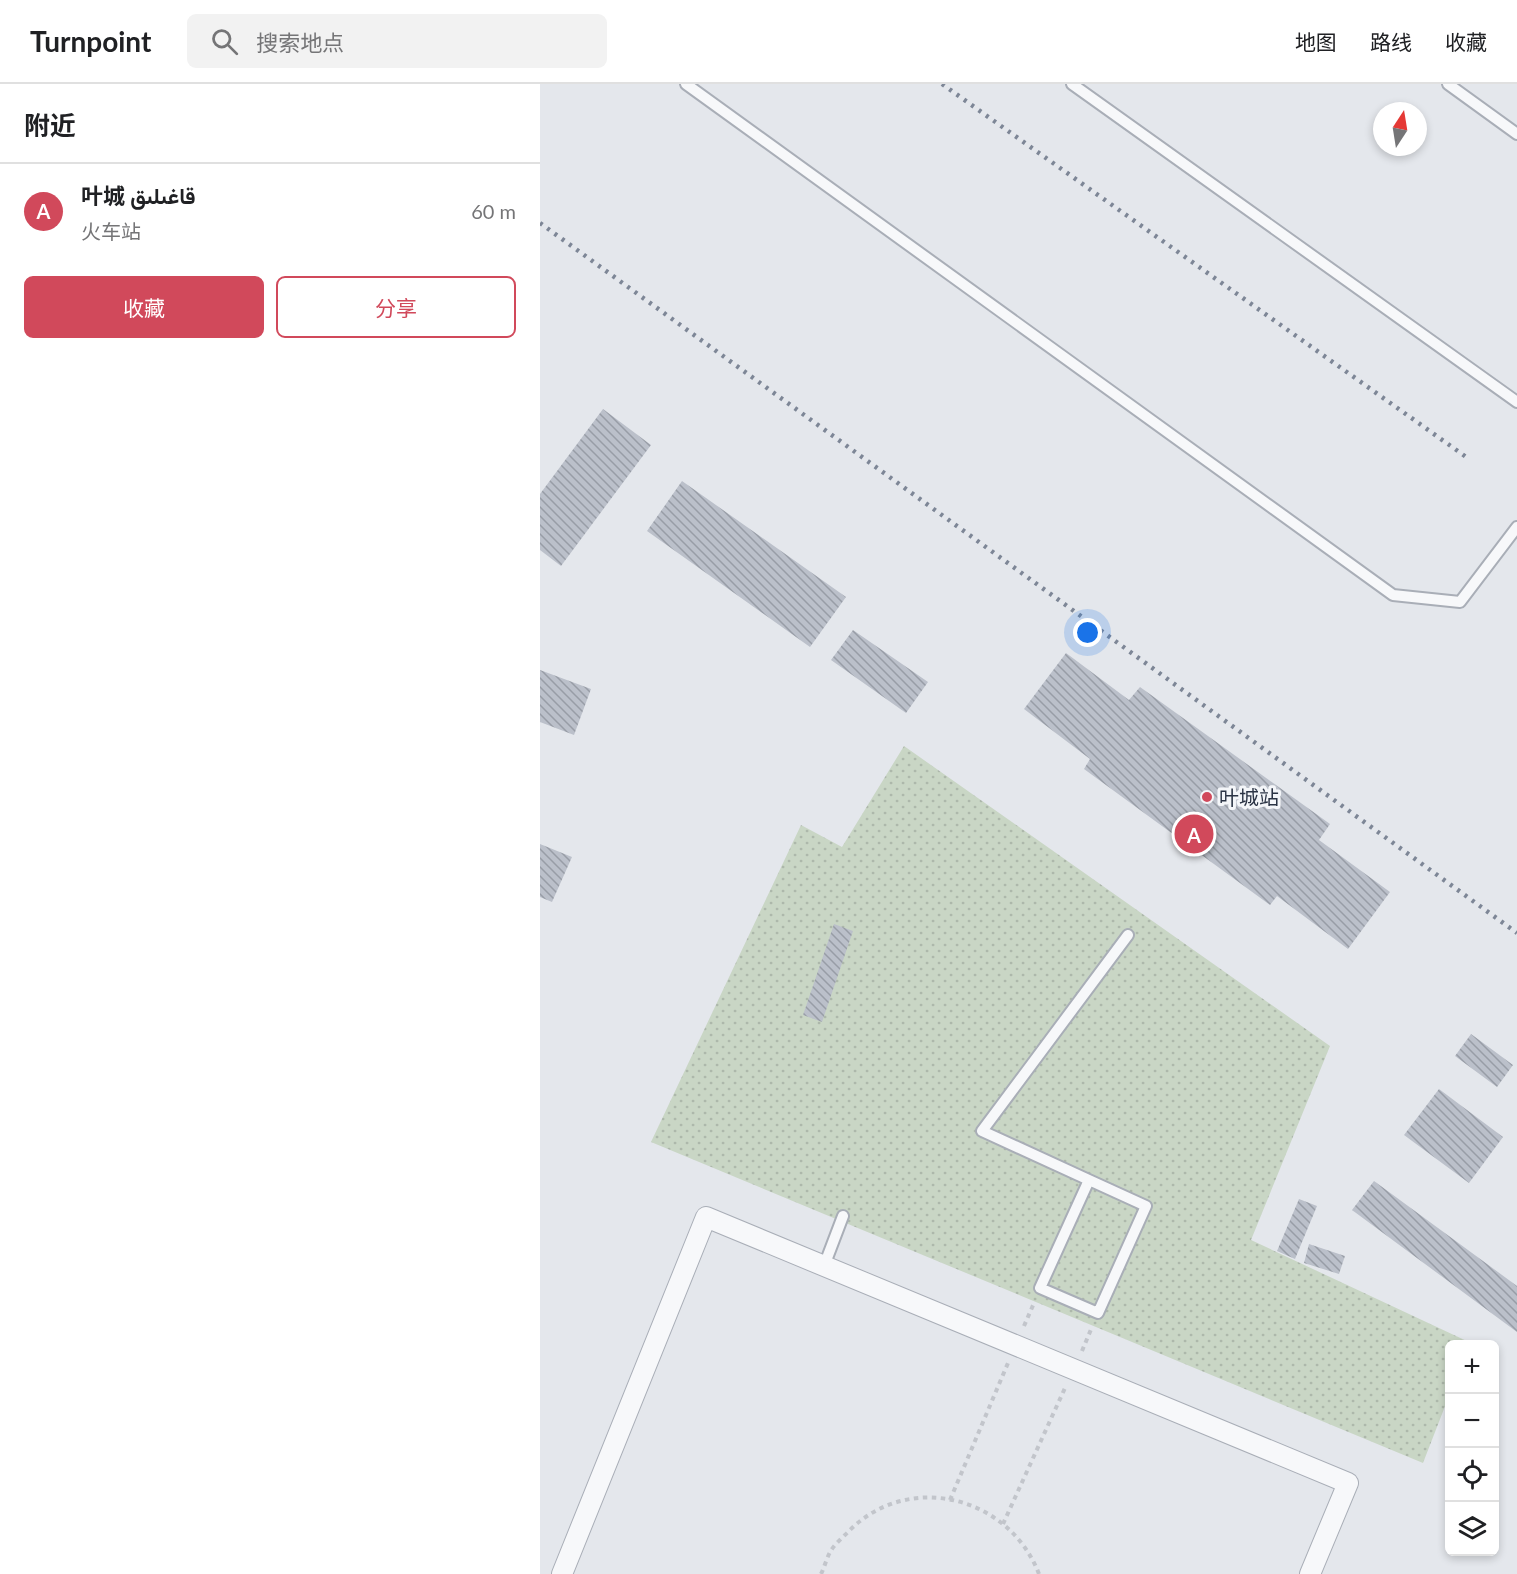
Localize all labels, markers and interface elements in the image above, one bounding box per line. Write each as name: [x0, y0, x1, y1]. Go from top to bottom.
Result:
search box: [187, 14, 607, 68]
text: Turnpoint: [30, 24, 151, 58]
icon: search: [208, 25, 241, 58]
text: 搜索地点: [256, 29, 344, 56]
text: 地图: [1295, 29, 1337, 54]
text: 路线: [1370, 29, 1412, 54]
text: 收藏: [1445, 29, 1487, 54]
north arrow: [1373, 102, 1427, 156]
text: 附近: [24, 109, 76, 141]
text: 叶城 قاغىلىق: [81, 182, 196, 209]
text: A: [37, 199, 50, 223]
text: 60 m: [471, 199, 516, 223]
text: 火车站: [81, 219, 141, 243]
button: 收藏: [24, 276, 264, 338]
button: 分享: [276, 276, 516, 338]
your location: [1073, 618, 1102, 647]
place label: 叶城站: [1219, 785, 1279, 809]
marker: 叶城站: [1200, 790, 1214, 804]
pin: A: [1174, 812, 1214, 856]
map controls: [1445, 1340, 1499, 1556]
button: +: [1445, 1340, 1499, 1394]
button: −: [1445, 1394, 1499, 1448]
button: locate: [1445, 1448, 1499, 1502]
button: layers: [1445, 1502, 1499, 1556]

